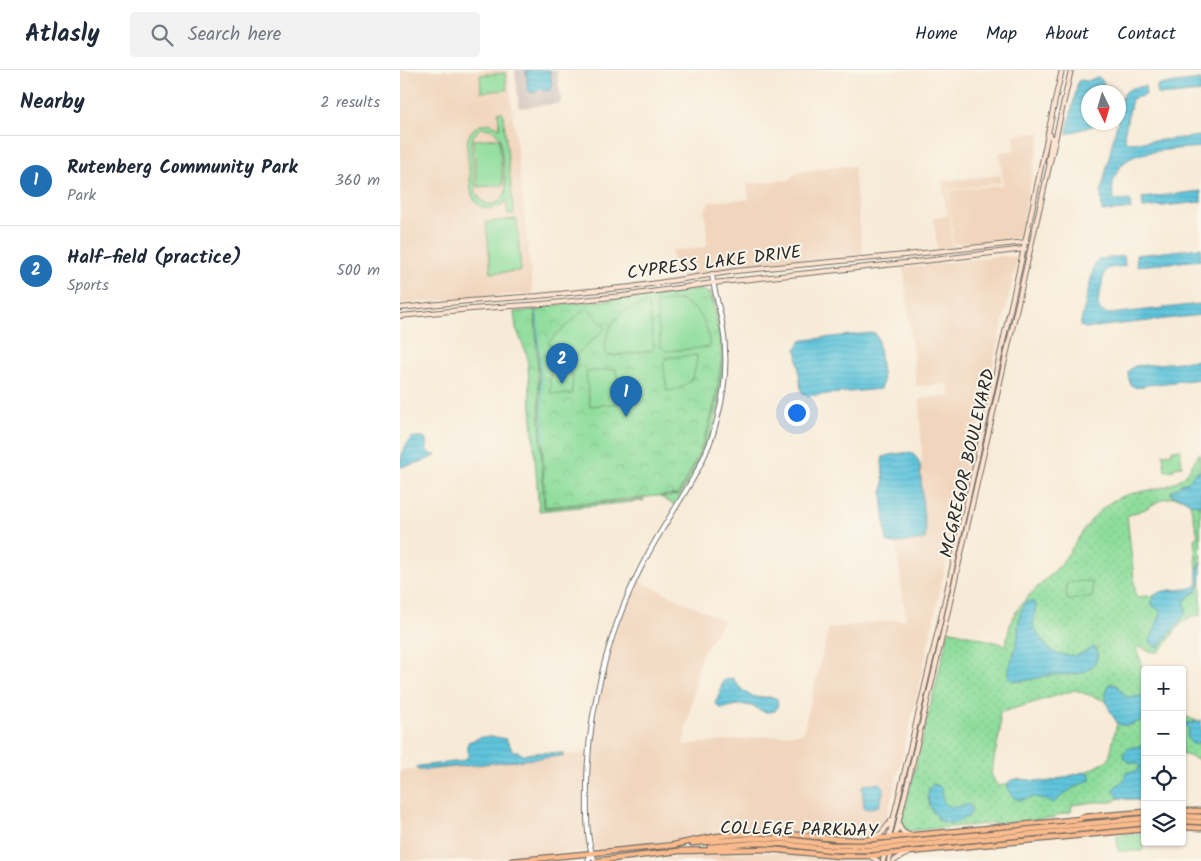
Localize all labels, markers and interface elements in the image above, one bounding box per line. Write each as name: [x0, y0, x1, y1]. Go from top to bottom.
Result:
search box: [130, 12, 480, 57]
text: Atlasly: [25, 15, 100, 54]
text: Search here: [188, 20, 281, 50]
text: Home: [915, 20, 958, 49]
text: Map: [986, 20, 1017, 49]
text: About: [1045, 20, 1089, 49]
text: Contact: [1117, 20, 1176, 49]
icon: search: [148, 21, 176, 49]
north arrow: [1081, 85, 1126, 130]
text: Nearby: [20, 86, 85, 119]
text: 2 results: [320, 90, 380, 115]
text: Rutenberg Community Park: [67, 153, 298, 183]
text: 1: [34, 168, 38, 193]
text: 360 m: [335, 168, 380, 193]
text: Park: [67, 183, 96, 208]
street label: CYPRESS LAKE DRIVE: [625, 238, 803, 289]
text: Half-field (practice): [67, 243, 242, 273]
text: 2: [31, 258, 41, 283]
text: 500 m: [336, 258, 380, 283]
text: Sports: [67, 273, 109, 298]
pin: 2: [546, 343, 578, 384]
street label: MCGREGOR BOULEVARD: [933, 366, 1004, 561]
pin: 1: [610, 376, 642, 417]
your location: [784, 400, 810, 426]
map controls: [1141, 666, 1186, 846]
button: +: [1141, 666, 1186, 711]
button: −: [1141, 711, 1186, 756]
button: locate: [1141, 756, 1186, 801]
button: layers: [1141, 801, 1186, 846]
street label: COLLEGE PARKWAY: [720, 815, 879, 846]

